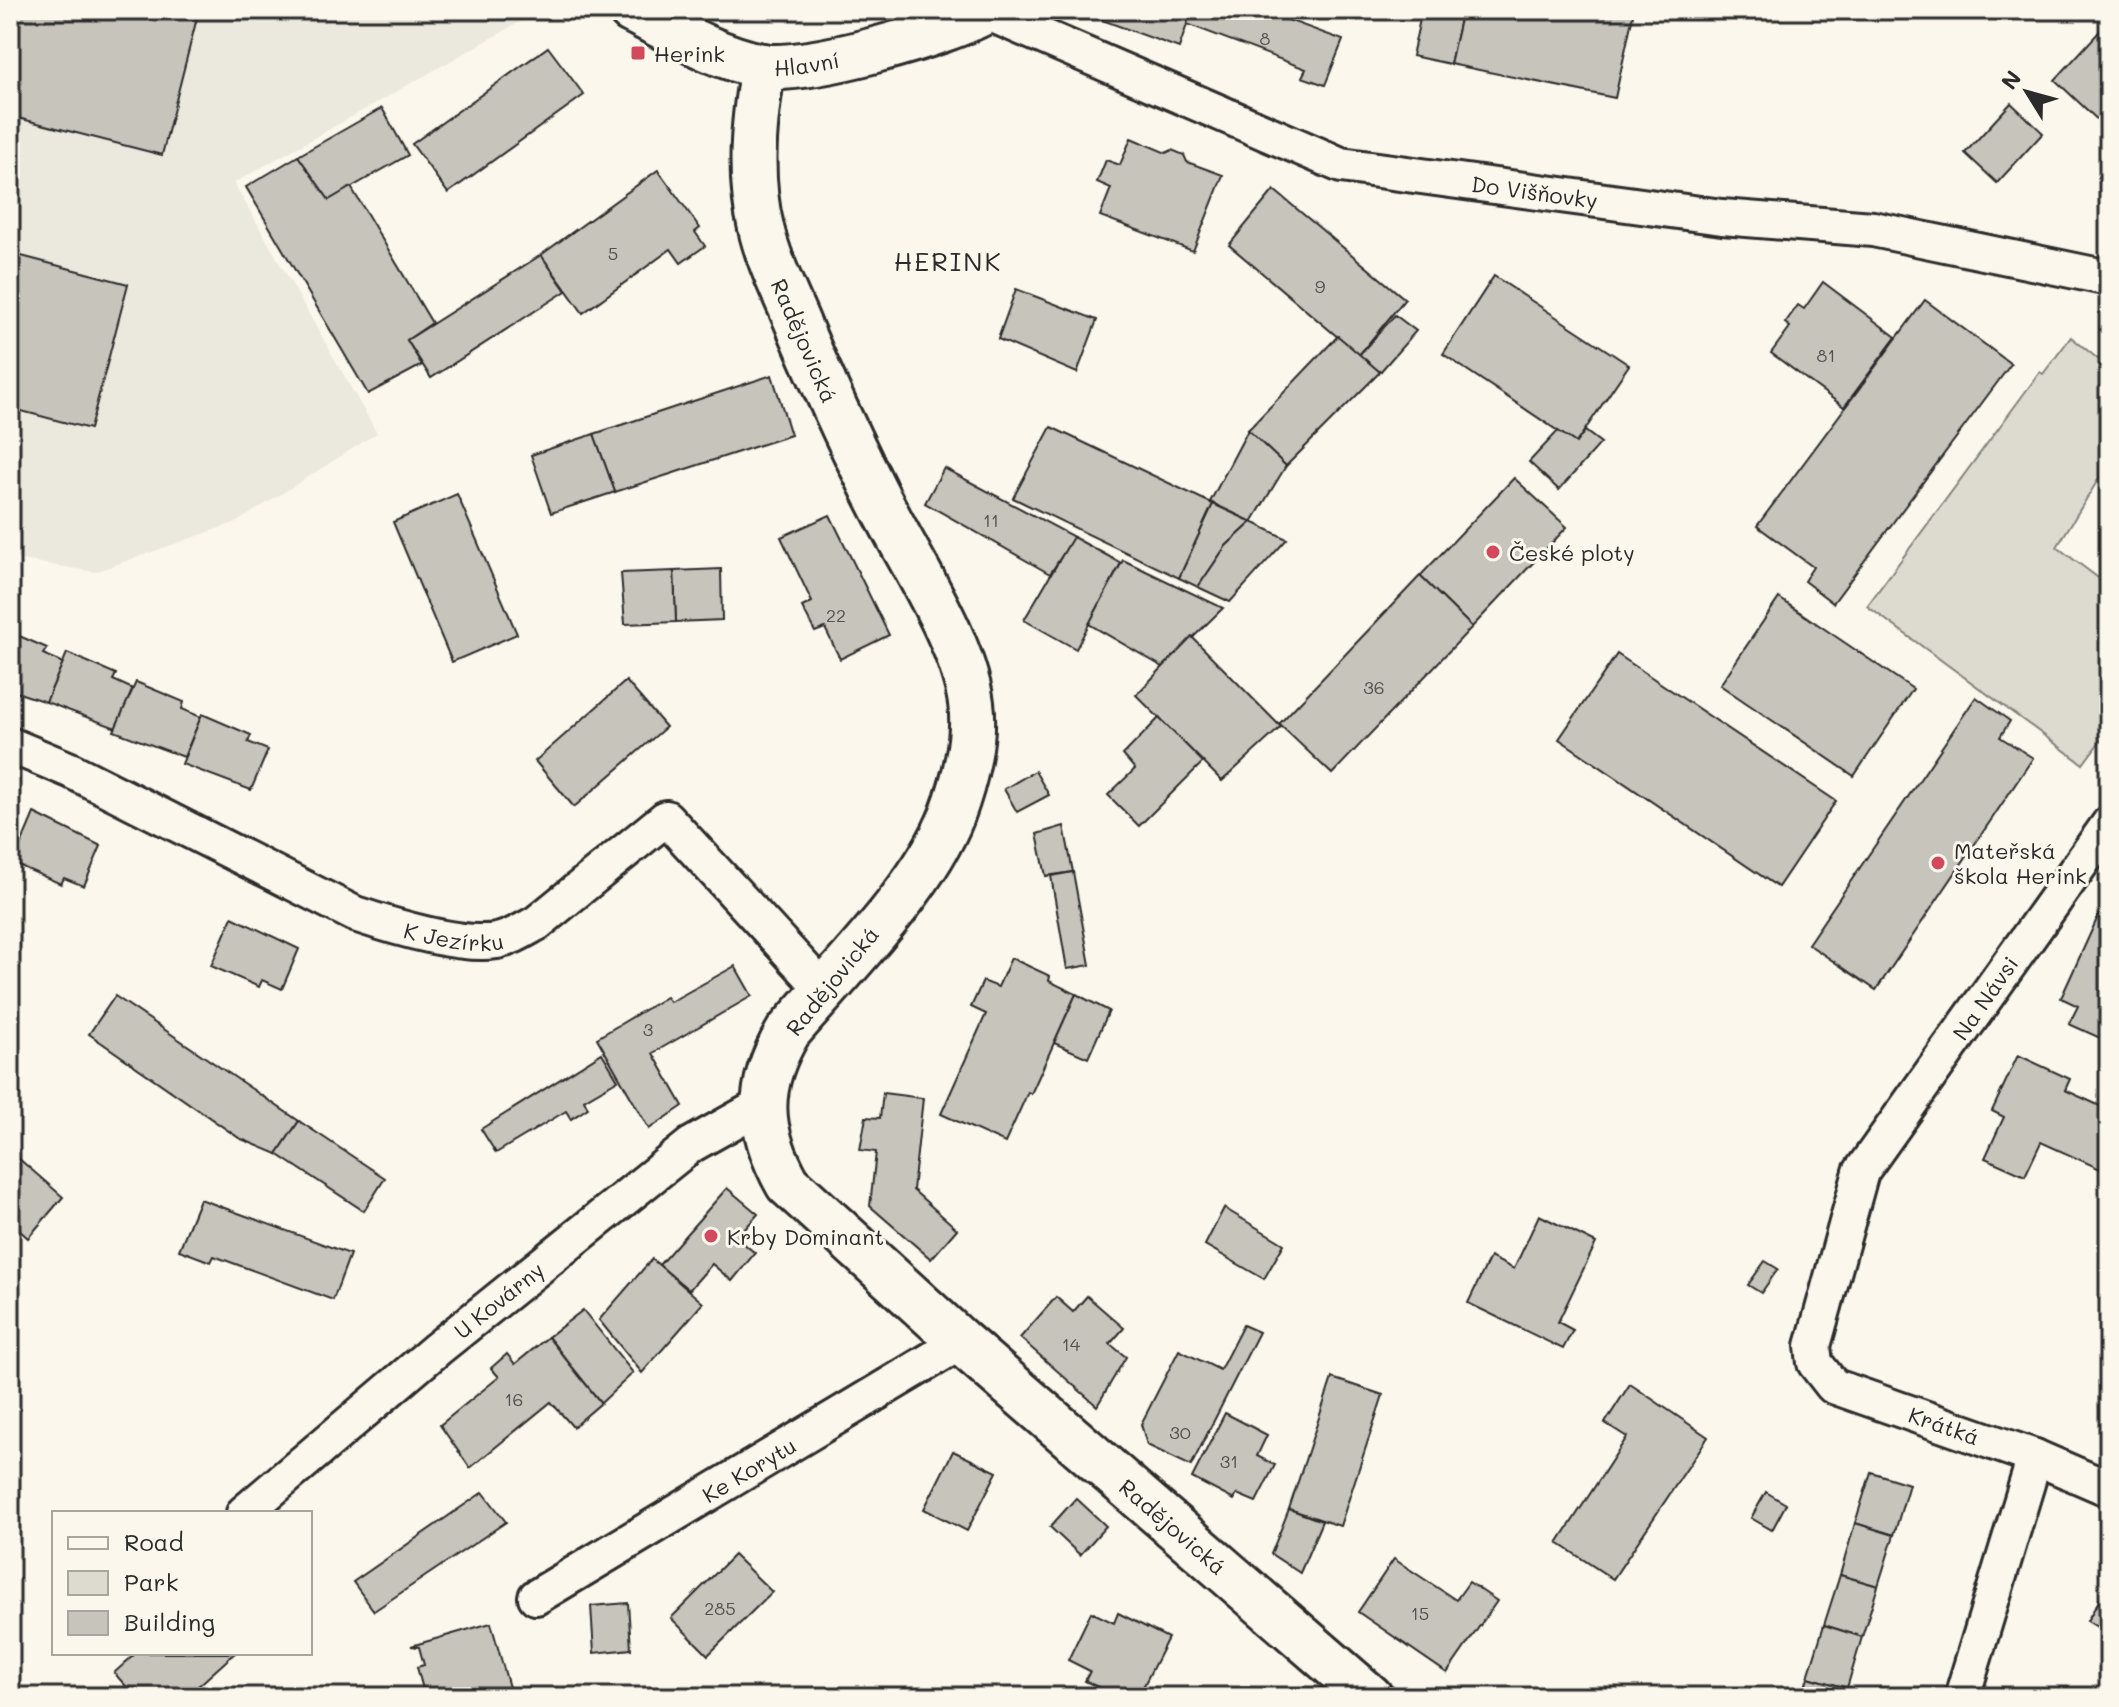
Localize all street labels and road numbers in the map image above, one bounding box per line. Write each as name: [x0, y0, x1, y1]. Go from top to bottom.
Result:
street label: Hlavní: [773, 44, 842, 82]
street label: Do Višňovky: [1470, 168, 1599, 214]
street label: Radějovická: [765, 274, 845, 407]
street label: K Jezírku: [401, 915, 506, 957]
street label: Radějovická: [779, 920, 885, 1042]
street label: Na Návsi: [1946, 950, 2024, 1046]
street label: U Kovárny: [447, 1255, 549, 1345]
street label: Krátká: [1905, 1399, 1984, 1451]
street label: Ke Korytu: [696, 1430, 801, 1509]
street label: Radějovická: [1114, 1472, 1233, 1581]

